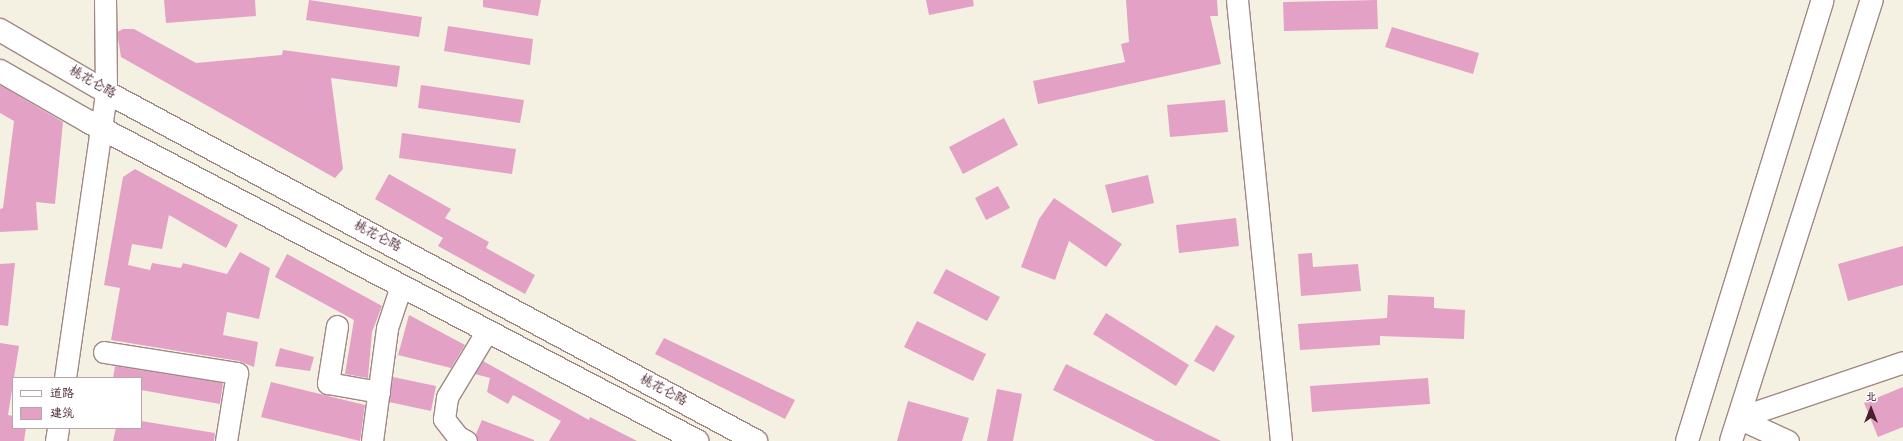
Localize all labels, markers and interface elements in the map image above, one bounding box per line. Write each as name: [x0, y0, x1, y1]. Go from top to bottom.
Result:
street label: 桃花仑路: [66, 63, 118, 103]
street label: 桃花仑路: [350, 218, 404, 256]
street label: 桃花仑路: [636, 372, 690, 410]
legend: [12, 377, 142, 429]
text: 道路: [50, 386, 74, 402]
north arrow: [1851, 389, 1891, 429]
text: 北: [1866, 390, 1877, 404]
text: 建筑: [50, 406, 74, 422]

